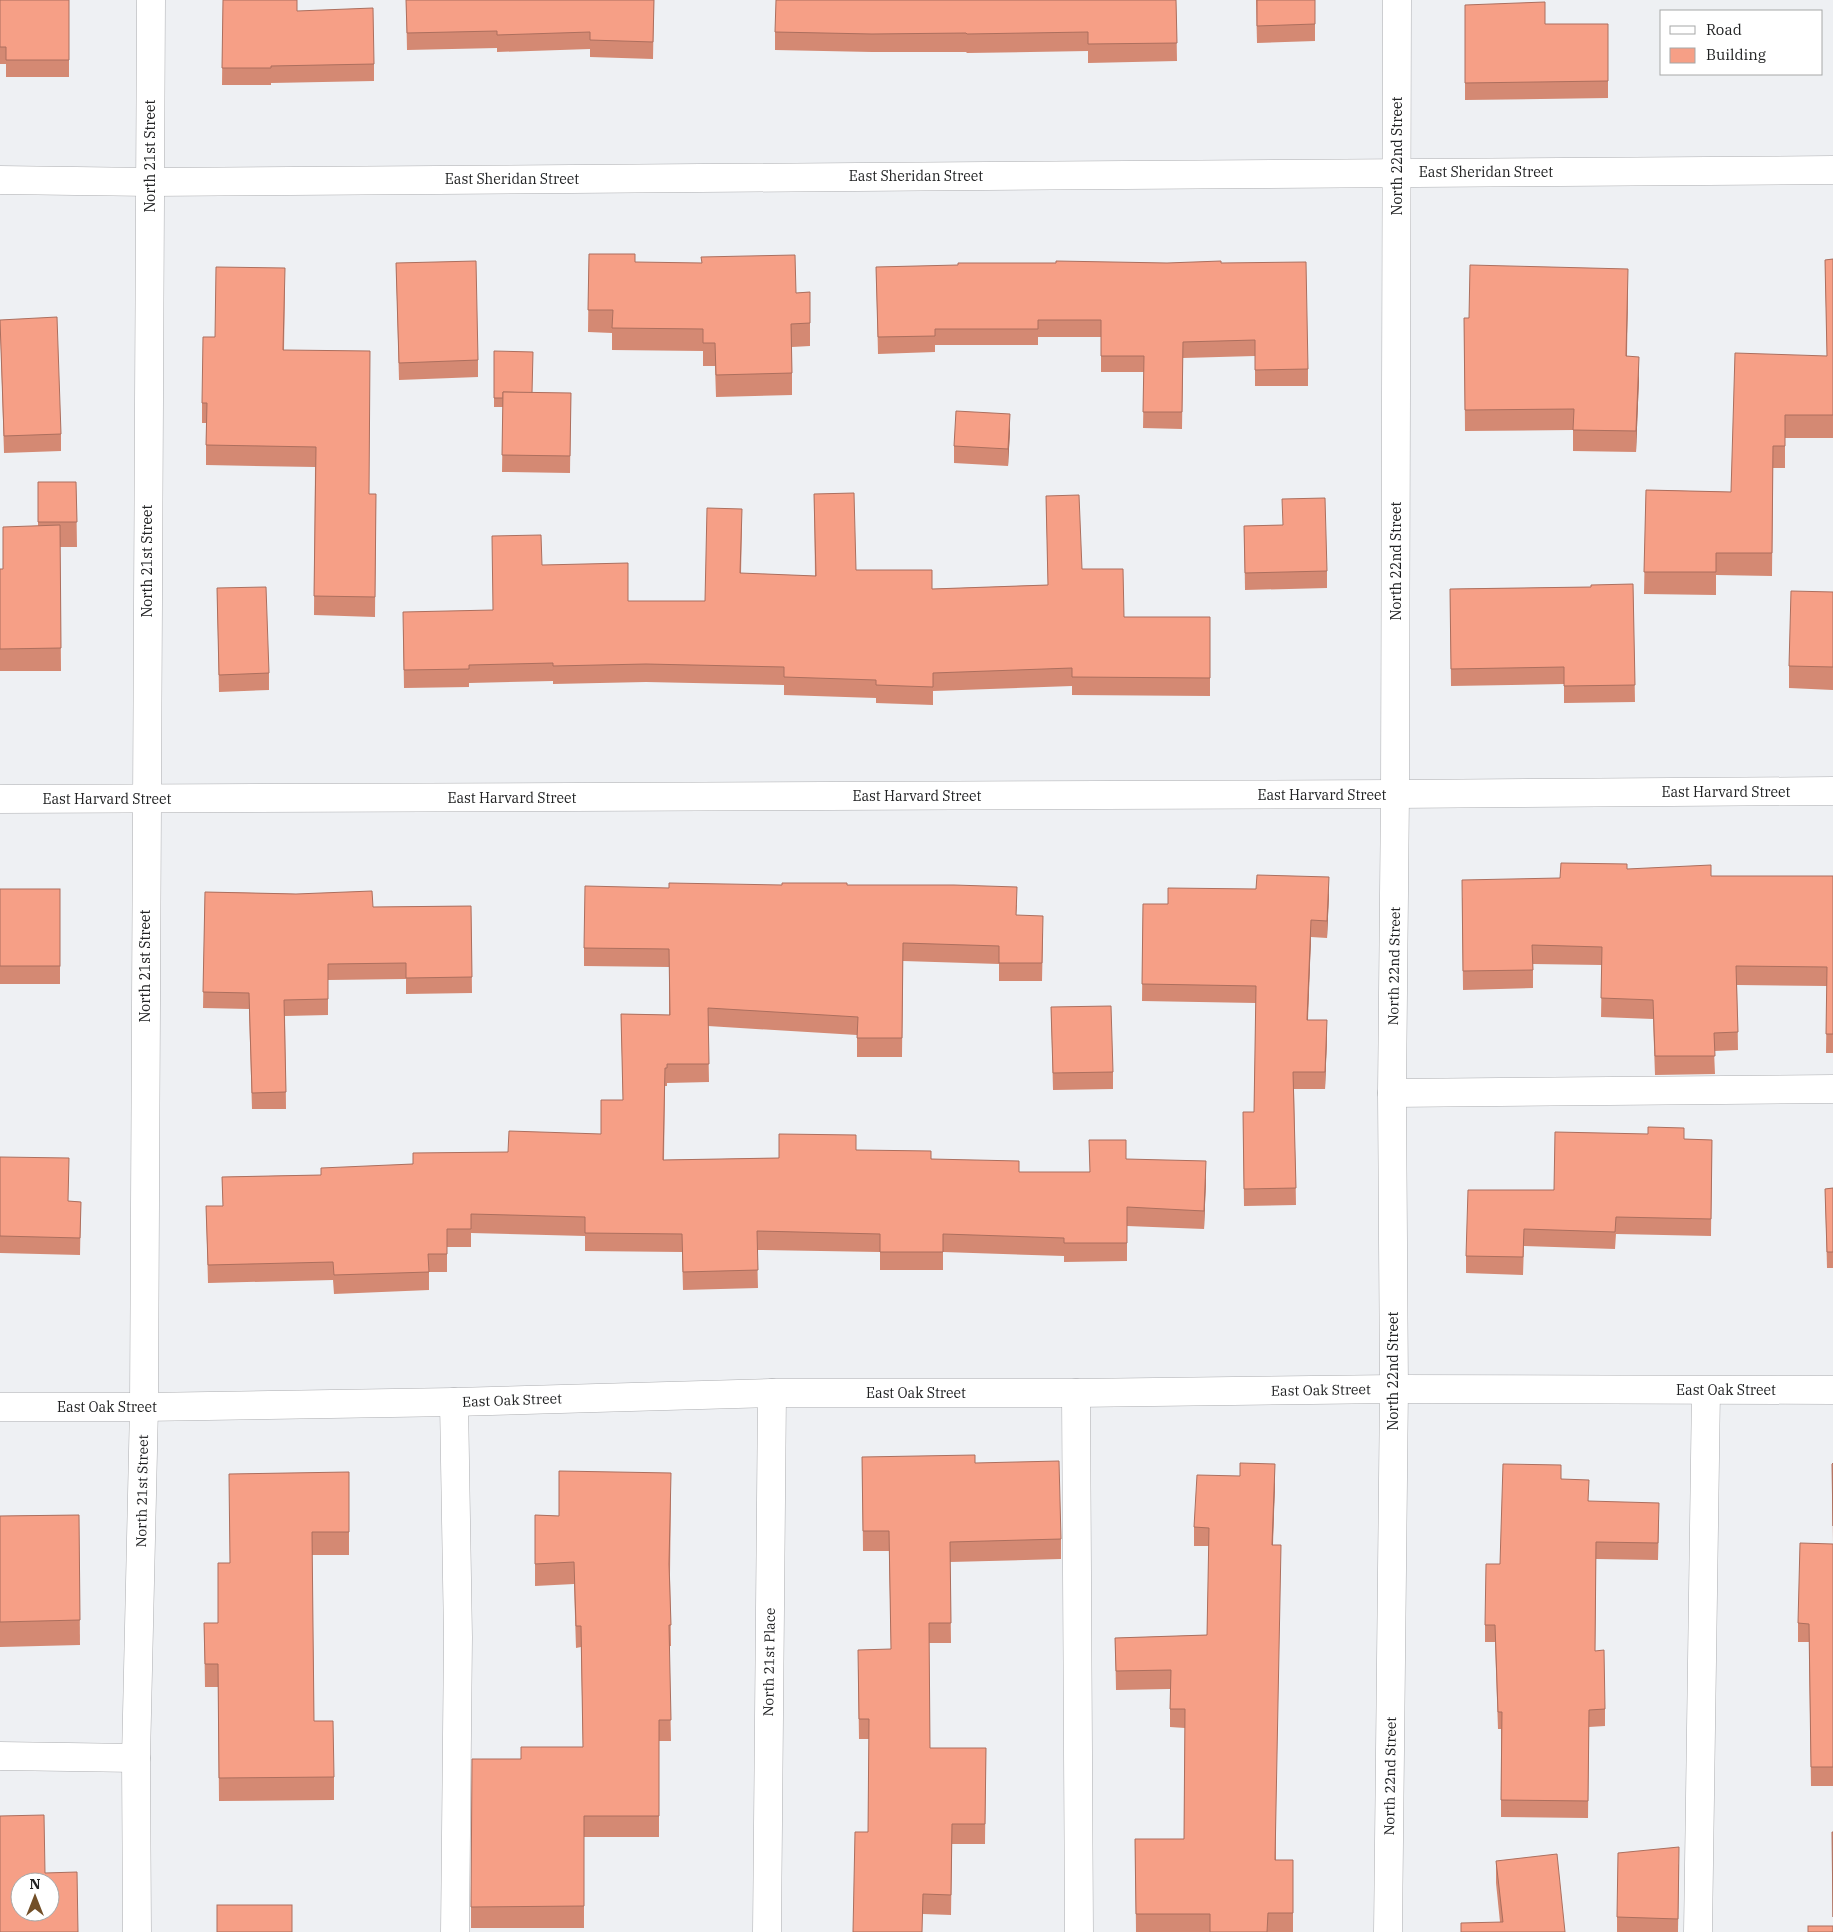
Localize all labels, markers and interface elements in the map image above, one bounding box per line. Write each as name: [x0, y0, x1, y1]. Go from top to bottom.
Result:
legend: [1660, 10, 1823, 75]
text: Road: [1706, 20, 1742, 39]
text: Building: [1706, 45, 1766, 64]
street label: North 22nd Street: [1388, 97, 1406, 215]
street label: North 21st Street: [141, 99, 159, 213]
street label: East Sheridan Street: [1419, 163, 1553, 181]
street label: East Sheridan Street: [849, 167, 983, 185]
street label: East Sheridan Street: [445, 170, 579, 188]
street label: North 22nd Street: [1387, 502, 1405, 620]
street label: North 21st Street: [138, 504, 156, 618]
street label: East Harvard Street: [1661, 783, 1791, 801]
street label: East Harvard Street: [1257, 786, 1387, 804]
street label: East Harvard Street: [852, 787, 982, 805]
street label: East Harvard Street: [447, 789, 577, 807]
street label: East Harvard Street: [42, 790, 172, 808]
street label: North 22nd Street: [1384, 906, 1404, 1026]
street label: North 21st Street: [136, 909, 154, 1023]
street label: North 22nd Street: [1384, 1312, 1402, 1430]
street label: East Oak Street: [1271, 1380, 1371, 1400]
street label: East Oak Street: [1676, 1381, 1776, 1399]
street label: East Oak Street: [866, 1384, 966, 1402]
street label: East Oak Street: [462, 1389, 562, 1411]
street label: East Oak Street: [57, 1398, 157, 1416]
street label: North 21st Street: [132, 1434, 152, 1548]
street label: North 21st Place: [759, 1607, 779, 1717]
street label: North 22nd Street: [1380, 1716, 1400, 1836]
north arrow: [10, 1872, 60, 1922]
text: N: [29, 1875, 41, 1893]

